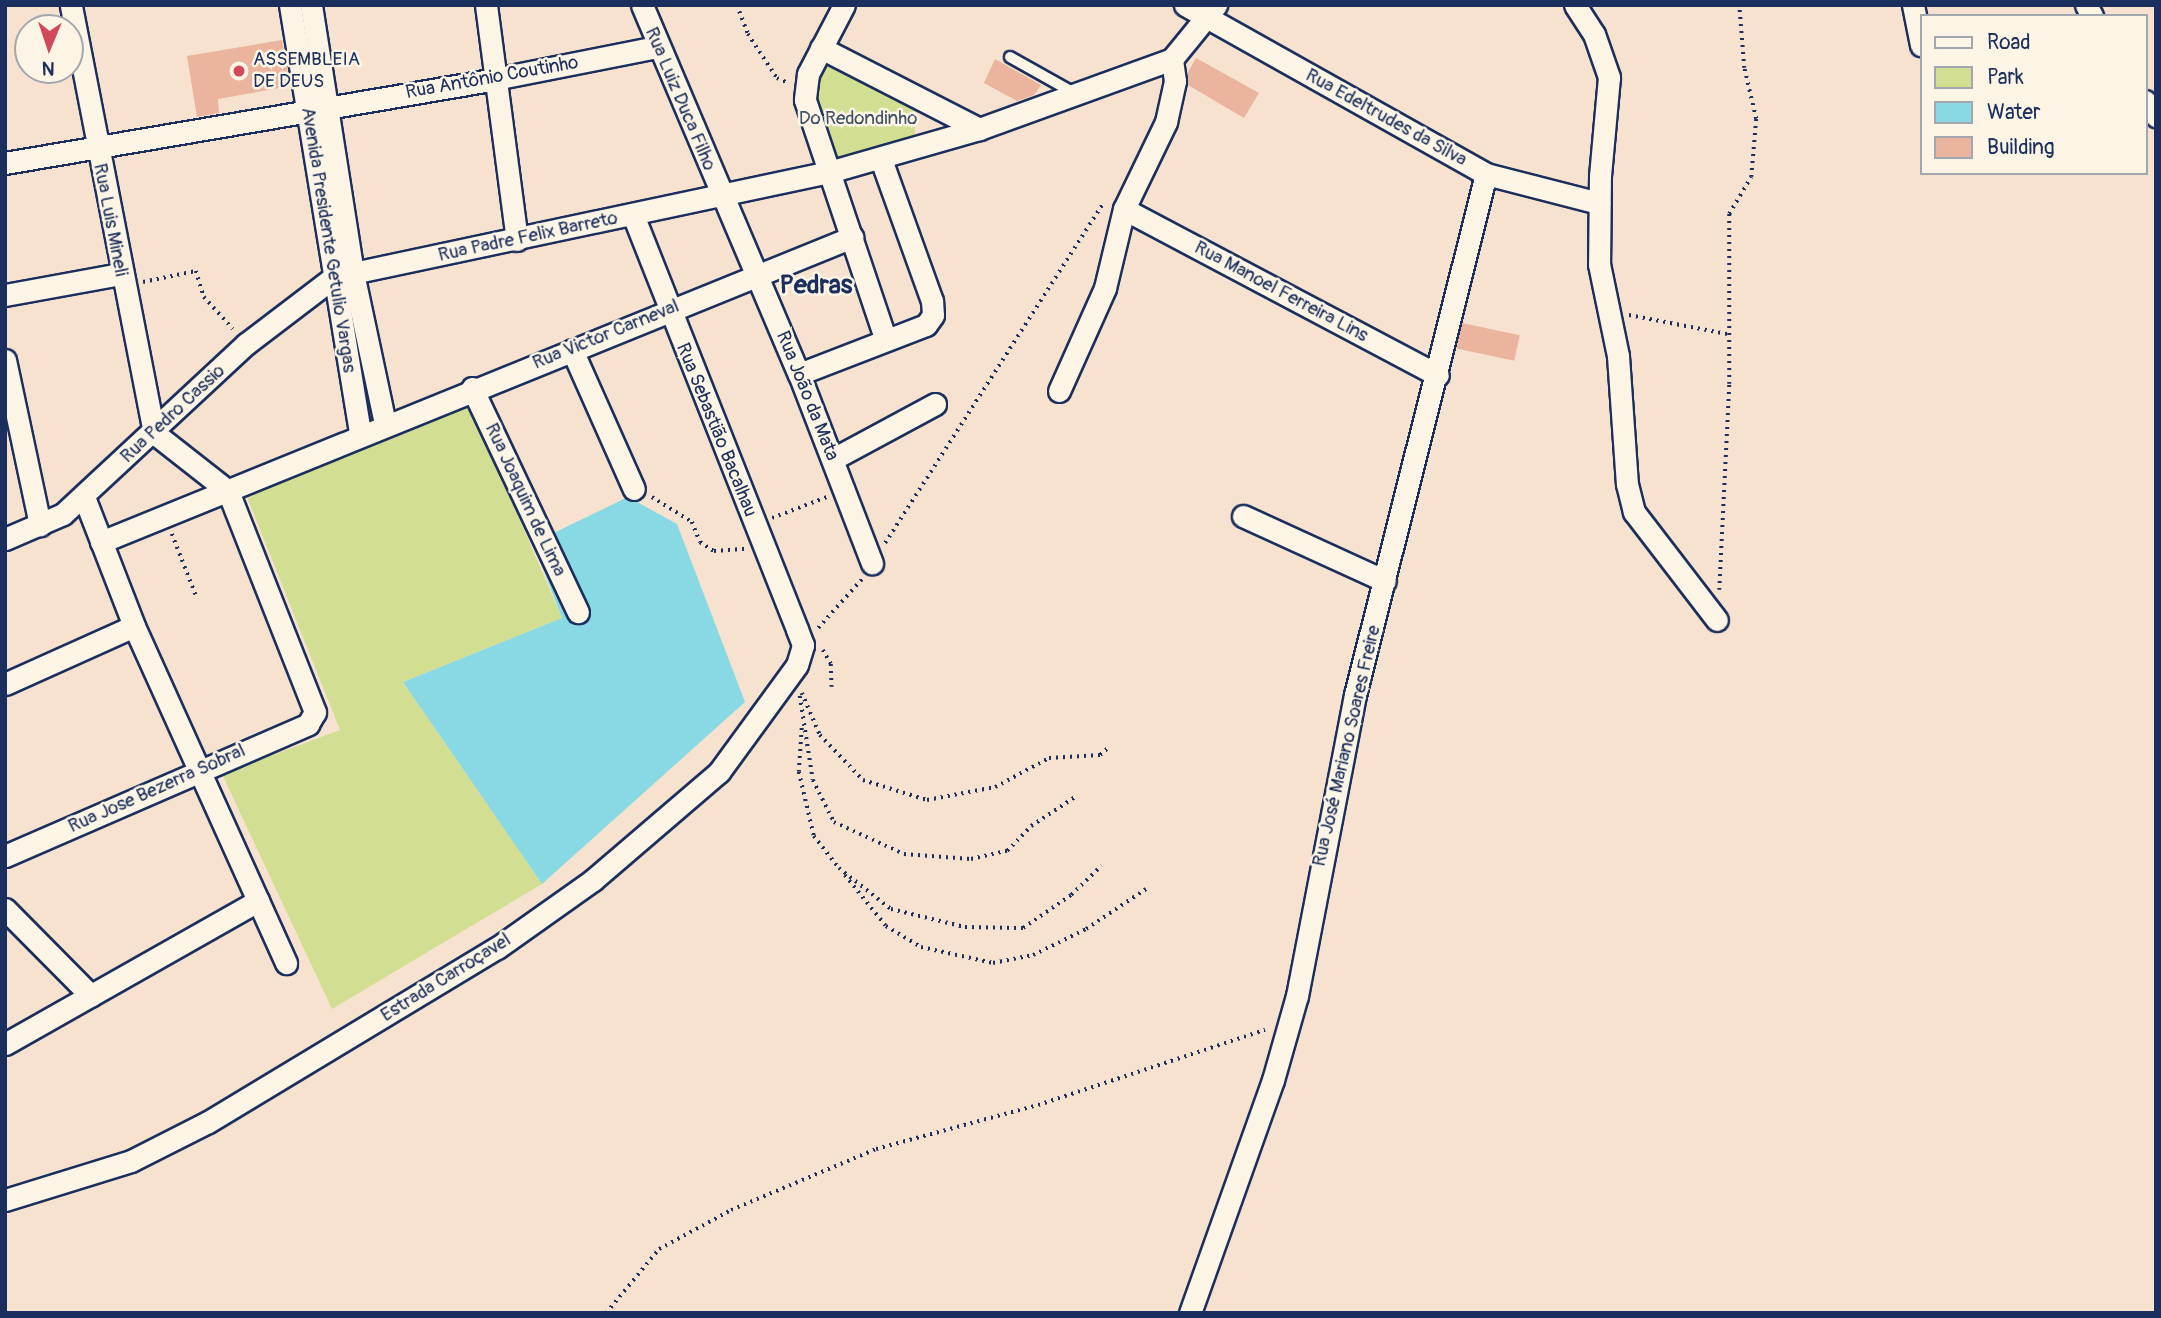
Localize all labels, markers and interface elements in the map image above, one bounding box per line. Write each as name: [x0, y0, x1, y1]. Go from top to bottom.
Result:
north arrow: [14, 14, 84, 84]
legend: [1920, 14, 2147, 175]
street label: Rua Luiz Duca Filho: [640, 24, 720, 174]
text: Road: [1987, 29, 2031, 56]
place label: ASSEMBLEIA DE DEUS: [253, 49, 360, 93]
street label: Rua Antônio Coutinho: [404, 52, 580, 104]
text: N: [42, 56, 55, 80]
marker: ASSEMBLEIA DE DEUS: [231, 63, 247, 79]
street label: Rua Edeltrudes da Silva: [1301, 64, 1471, 172]
text: Park: [1987, 64, 2024, 91]
text: Water: [1987, 99, 2040, 126]
street label: Avenida Presidente Getulio Vargas: [296, 106, 360, 374]
park label: Do Redondinho: [799, 108, 917, 130]
text: Building: [1987, 134, 2054, 161]
street label: Rua Luis Mineli: [88, 162, 132, 278]
street label: Rua Padre Felix Barreto: [436, 207, 620, 267]
street label: Rua Manoel Ferreira Lins: [1190, 237, 1372, 347]
district label: Pedras: [780, 270, 852, 302]
street label: Rua Victor Carneval: [529, 295, 683, 375]
street label: Rua João da Mata: [771, 328, 843, 464]
street label: Rua Sebastião Bacalhau: [671, 340, 761, 520]
street label: Rua Pedro Cassio: [116, 360, 230, 468]
street label: Rua Joaquim de Lima: [480, 420, 570, 580]
street label: Rua José Mariano Soares Freire: [1308, 623, 1386, 869]
street label: Rua Jose Bezerra Sobral: [65, 740, 249, 838]
street label: Estrada Carroçavel: [377, 929, 515, 1027]

